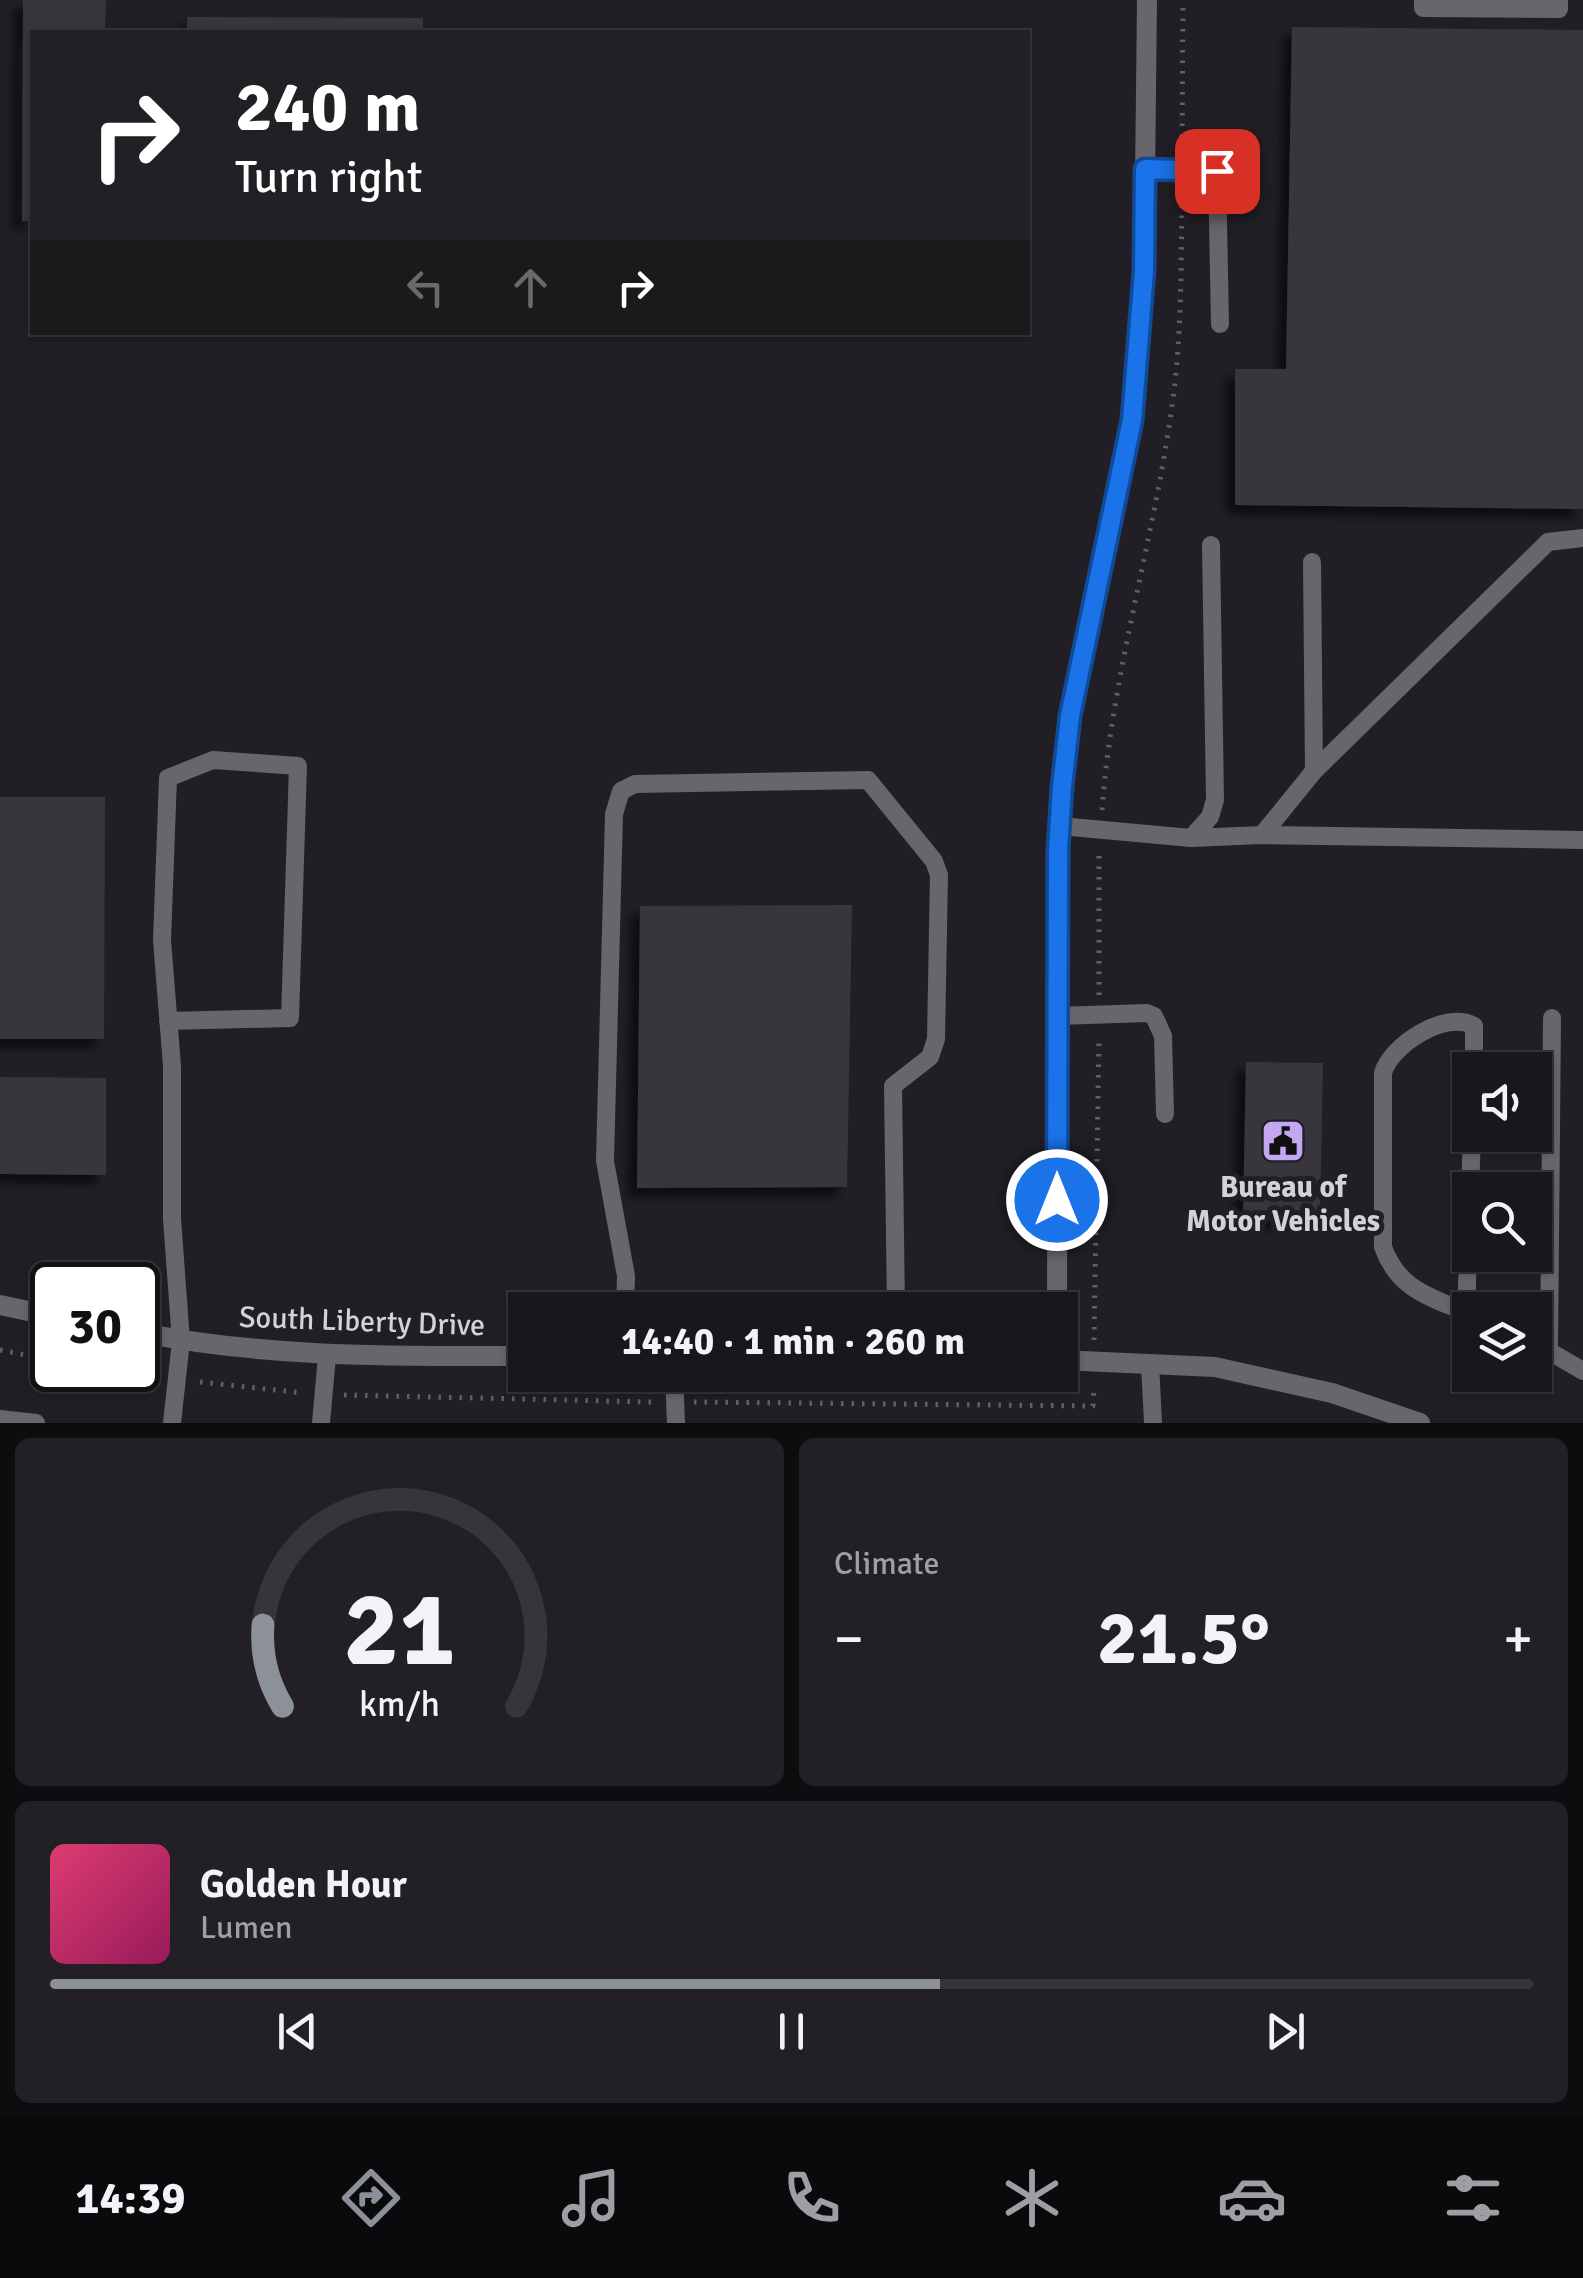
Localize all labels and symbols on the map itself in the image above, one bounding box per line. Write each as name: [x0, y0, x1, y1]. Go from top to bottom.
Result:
pin: [1175, 129, 1260, 214]
public building icon: Bureau of Motor Vehicles: [1260, 1118, 1306, 1164]
position arrow: [1005, 1148, 1109, 1252]
place label: Bureau of Motor Vehicles: [1186, 1169, 1380, 1240]
speed limit sign: 30: [30, 1262, 160, 1392]
street label: South Liberty Drive: [238, 1299, 486, 1344]

